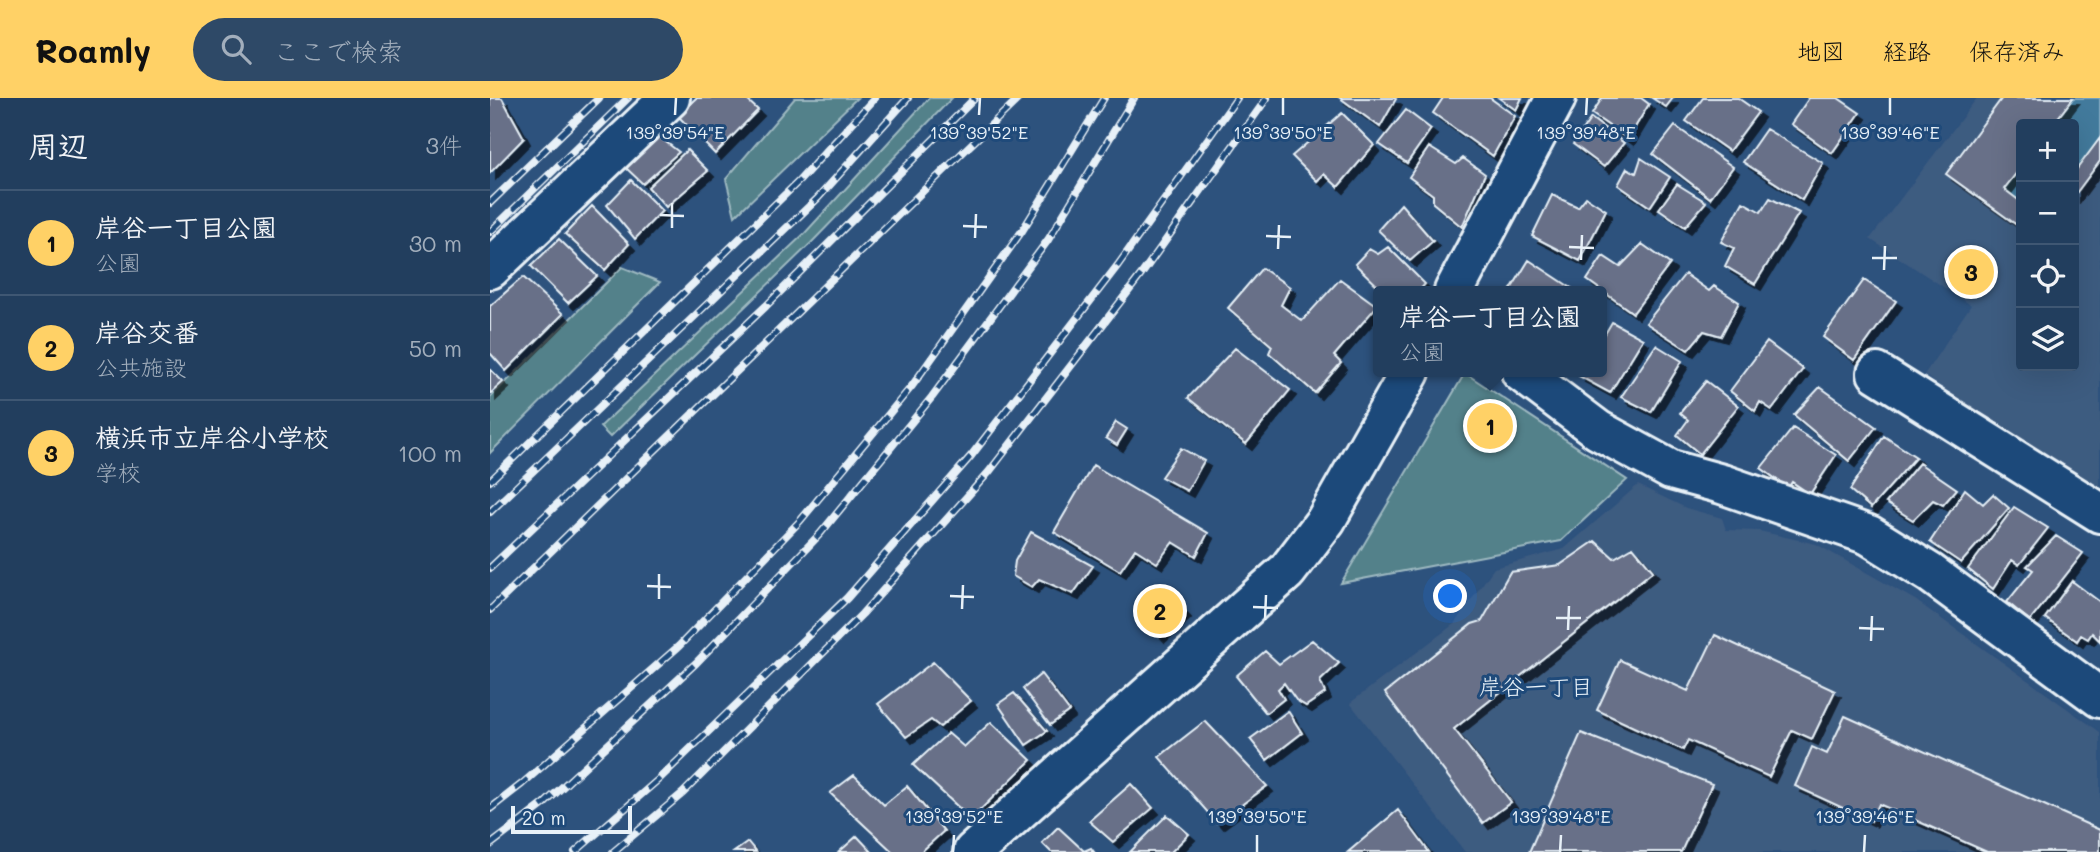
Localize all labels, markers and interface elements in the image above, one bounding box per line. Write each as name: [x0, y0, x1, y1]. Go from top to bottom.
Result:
search box: [193, 18, 683, 81]
text: Roamly: [35, 28, 151, 71]
icon: search: [217, 30, 255, 68]
text: ここで検索: [273, 34, 403, 68]
text: 地図: [1797, 35, 1845, 66]
text: 経路: [1883, 35, 1931, 66]
text: 保存済み: [1969, 35, 2065, 66]
map controls: [2016, 119, 2079, 371]
button: +: [2016, 119, 2079, 182]
text: 139°39'54"E: [625, 120, 725, 144]
text: 139°39'52"E: [930, 120, 1028, 144]
text: 139°39'50"E: [1233, 120, 1333, 144]
text: 139°39'48"E: [1536, 120, 1636, 144]
text: 139°39'46"E: [1840, 120, 1940, 144]
text: 周辺: [28, 125, 88, 165]
text: 3件: [426, 130, 462, 160]
button: −: [2016, 182, 2079, 245]
text: 岸谷一丁目公園: [95, 210, 277, 244]
text: 1: [46, 228, 56, 258]
text: 30 m: [409, 228, 462, 258]
button: locate: [2016, 245, 2079, 308]
pin: 3: [1948, 246, 1994, 298]
text: 公園: [95, 247, 141, 277]
popup: [1373, 286, 1607, 377]
text: 岸谷一丁目公園: [1399, 299, 1581, 333]
button: layers: [2016, 308, 2079, 371]
text: 岸谷交番: [95, 315, 199, 349]
text: 2: [45, 333, 57, 363]
text: 50 m: [409, 333, 462, 363]
text: 公園: [1399, 336, 1445, 366]
text: 公共施設: [95, 352, 187, 382]
pin: 1: [1467, 400, 1513, 452]
text: 横浜市立岸谷小学校: [95, 420, 329, 454]
text: 3: [44, 438, 58, 468]
text: 100 m: [398, 438, 462, 468]
text: 学校: [95, 457, 141, 487]
your location: [1433, 579, 1467, 613]
pin: 2: [1137, 585, 1183, 637]
district label: 岸谷一丁目: [1479, 671, 1594, 701]
scale bar: [511, 803, 632, 835]
text: 139°39'52"E: [905, 804, 1003, 828]
text: 139°39'50"E: [1207, 804, 1307, 828]
text: 139°39'48"E: [1511, 804, 1611, 828]
text: 139°39'46"E: [1815, 804, 1915, 828]
text: 20 m: [522, 805, 566, 830]

